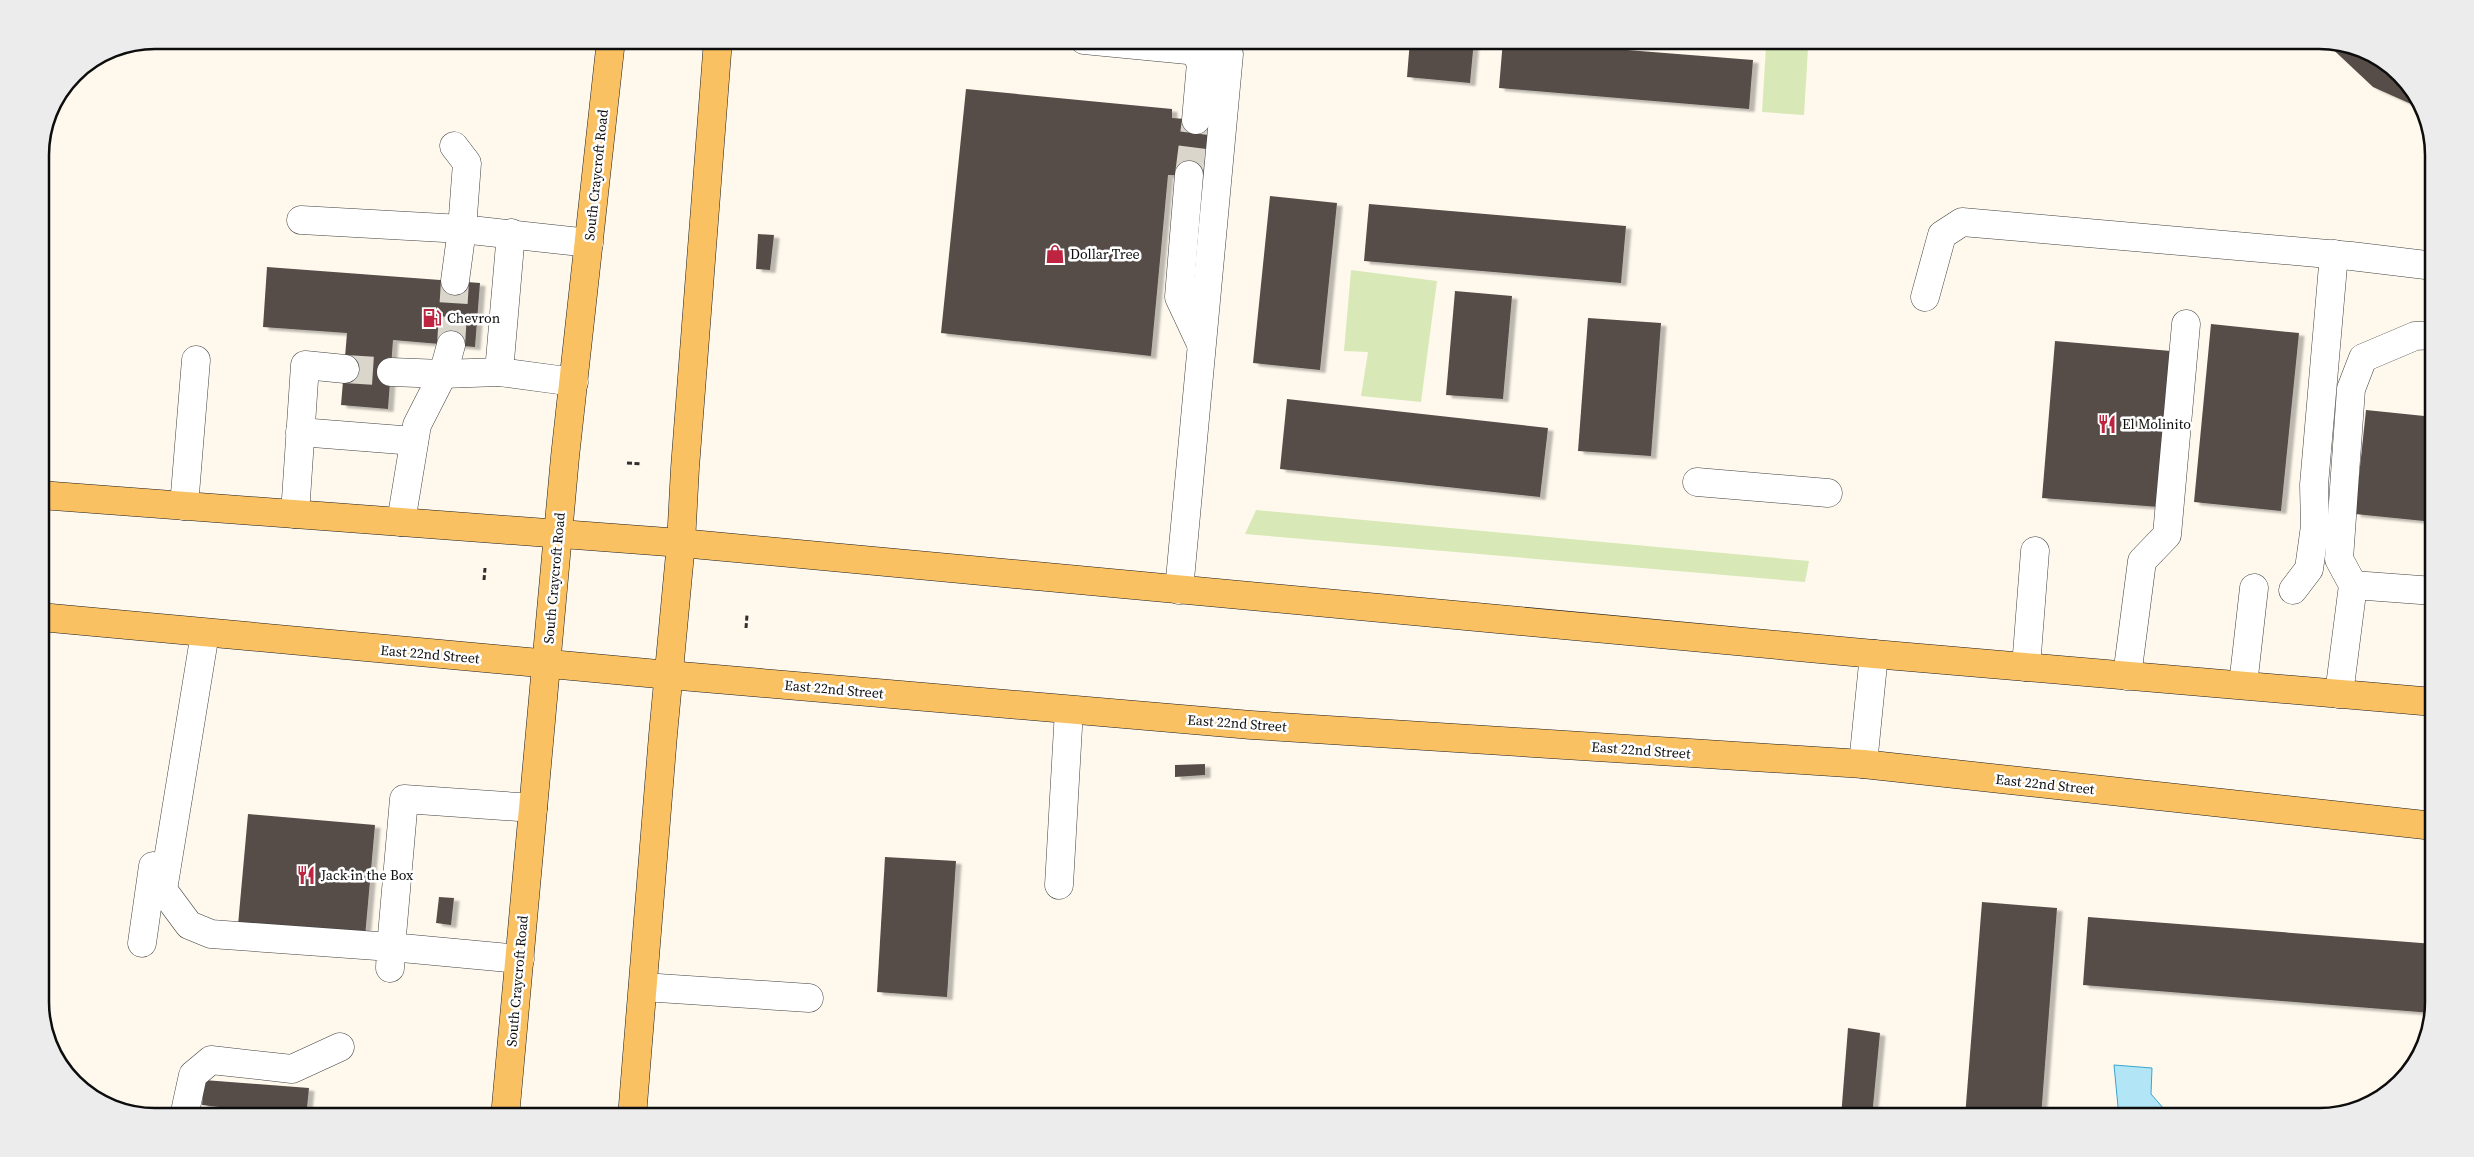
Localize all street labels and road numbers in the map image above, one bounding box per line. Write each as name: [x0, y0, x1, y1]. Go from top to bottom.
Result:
street label: South Craycroft Road: [579, 108, 613, 242]
street label: South Craycroft Road: [538, 511, 570, 645]
street label: East 22nd Street: [380, 640, 481, 668]
street label: East 22nd Street: [784, 675, 885, 703]
street label: East 22nd Street: [1187, 710, 1288, 736]
street label: East 22nd Street: [1591, 737, 1692, 763]
street label: East 22nd Street: [1995, 769, 2096, 799]
street label: South Craycroft Road: [501, 914, 533, 1048]

